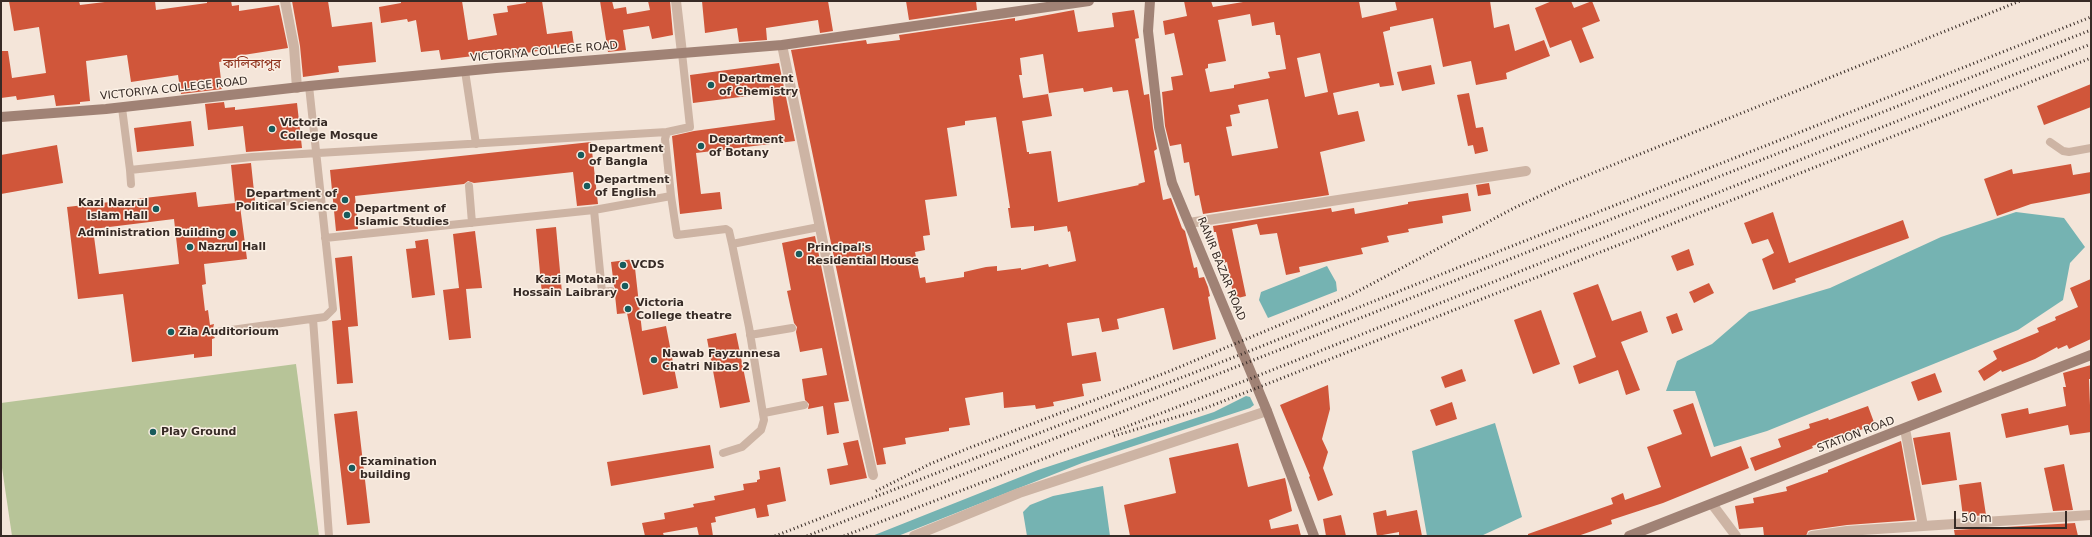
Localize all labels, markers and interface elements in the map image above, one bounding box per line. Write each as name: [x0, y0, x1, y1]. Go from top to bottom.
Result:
street label: VICTORIYA COLLEGE ROAD: [470, 39, 618, 65]
district label: কালিকাপুর: [223, 57, 281, 73]
place label: Department of Chemistry: [719, 72, 798, 98]
street label: VICTORIYA COLLEGE ROAD: [100, 75, 248, 103]
marker: Department of Chemistry: [706, 80, 716, 90]
place label: Victoria College Mosque: [280, 116, 378, 142]
marker: Victoria College Mosque: [267, 124, 277, 134]
place label: Department of Botany: [709, 133, 784, 159]
marker: Department of Botany: [696, 141, 706, 151]
place label: Department of Bangla: [589, 142, 664, 168]
marker: Department of Bangla: [576, 150, 586, 160]
place label: Department of English: [595, 173, 670, 199]
marker: Department of English: [582, 181, 592, 191]
place label: Department of Political Science: [236, 187, 337, 213]
marker: Department of Political Science: [340, 195, 350, 205]
place label: Kazi Nazrul Islam Hall: [78, 196, 148, 222]
place label: Department of Islamic Studies: [355, 202, 449, 228]
marker: Kazi Nazrul Islam Hall: [151, 204, 161, 214]
marker: Department of Islamic Studies: [342, 210, 352, 220]
street label: RANIR BAZAR ROAD: [1194, 215, 1248, 323]
place label: Administration Building: [78, 226, 225, 240]
marker: Administration Building: [228, 228, 238, 238]
place label: Nazrul Hall: [198, 240, 266, 254]
place label: Principal's Residential House: [807, 241, 919, 267]
marker: Nazrul Hall: [185, 242, 195, 252]
marker: Principal's Residential House: [794, 249, 804, 259]
place label: VCDS: [631, 258, 665, 272]
marker: VCDS: [618, 260, 628, 270]
place label: Kazi Motahar Hossain Laibrary: [513, 273, 617, 299]
marker: Kazi Motahar Hossain Laibrary: [620, 281, 630, 291]
place label: Victoria College theatre: [636, 296, 732, 322]
marker: Victoria College theatre: [623, 304, 633, 314]
place label: Zia Auditorioum: [179, 325, 279, 339]
marker: Zia Auditorioum: [166, 327, 176, 337]
place label: Nawab Fayzunnesa Chatri Nibas 2: [662, 347, 780, 373]
marker: Nawab Fayzunnesa Chatri Nibas 2: [649, 355, 659, 365]
street label: STATION ROAD: [1815, 414, 1897, 456]
place label: Play Ground: [161, 425, 236, 439]
marker: Play Ground: [148, 427, 158, 437]
place label: Examination building: [360, 455, 437, 481]
marker: Examination building: [347, 463, 357, 473]
scale bar: [1956, 503, 2069, 529]
text: 50 m: [1961, 511, 1992, 525]

